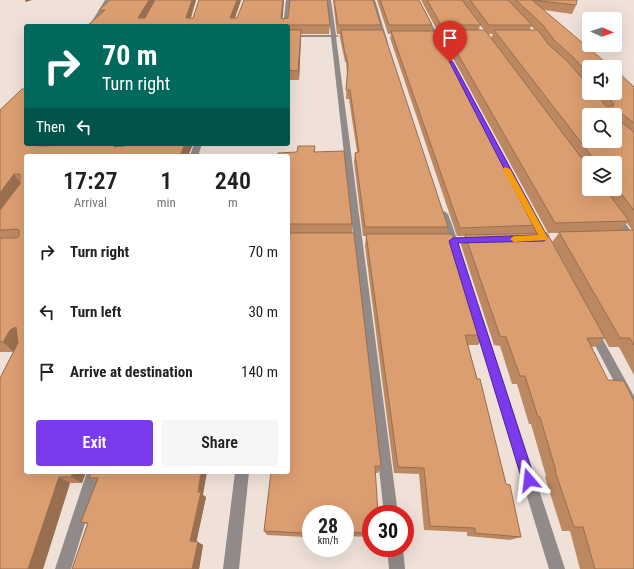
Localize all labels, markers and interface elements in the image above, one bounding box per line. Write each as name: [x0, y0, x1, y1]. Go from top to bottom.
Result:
north arrow: [582, 12, 622, 52]
map controls: [582, 12, 622, 196]
pin: [433, 21, 467, 62]
icon: arrive: [439, 27, 461, 49]
text: 70 m: [102, 39, 158, 72]
icon: right: [36, 40, 88, 92]
button: sound: [582, 60, 622, 100]
text: Turn right: [102, 73, 170, 94]
button: search: [582, 108, 622, 148]
icon: left: [73, 116, 95, 138]
text: Then: [36, 118, 65, 136]
button: layers: [582, 156, 622, 196]
text: 17:27: [63, 167, 118, 195]
text: 1: [160, 167, 172, 195]
text: 240: [215, 167, 251, 195]
text: Arrival: [74, 195, 107, 210]
text: min: [157, 195, 176, 210]
text: m: [228, 195, 238, 210]
icon: right: [36, 241, 58, 263]
text: Turn right: [70, 243, 129, 261]
text: 70 m: [248, 243, 278, 261]
icon: left: [36, 301, 58, 323]
text: Turn left: [70, 303, 121, 321]
text: 30 m: [248, 303, 278, 321]
icon: arrive: [36, 361, 58, 383]
text: Arrive at destination: [70, 363, 193, 381]
text: 140 m: [241, 363, 278, 381]
button: Exit: [36, 420, 153, 466]
button: Share: [161, 420, 278, 466]
position arrow: [508, 459, 550, 501]
speed limit sign: 30: [362, 505, 414, 557]
text: 28: [318, 514, 338, 538]
text: km/h: [318, 535, 338, 546]

